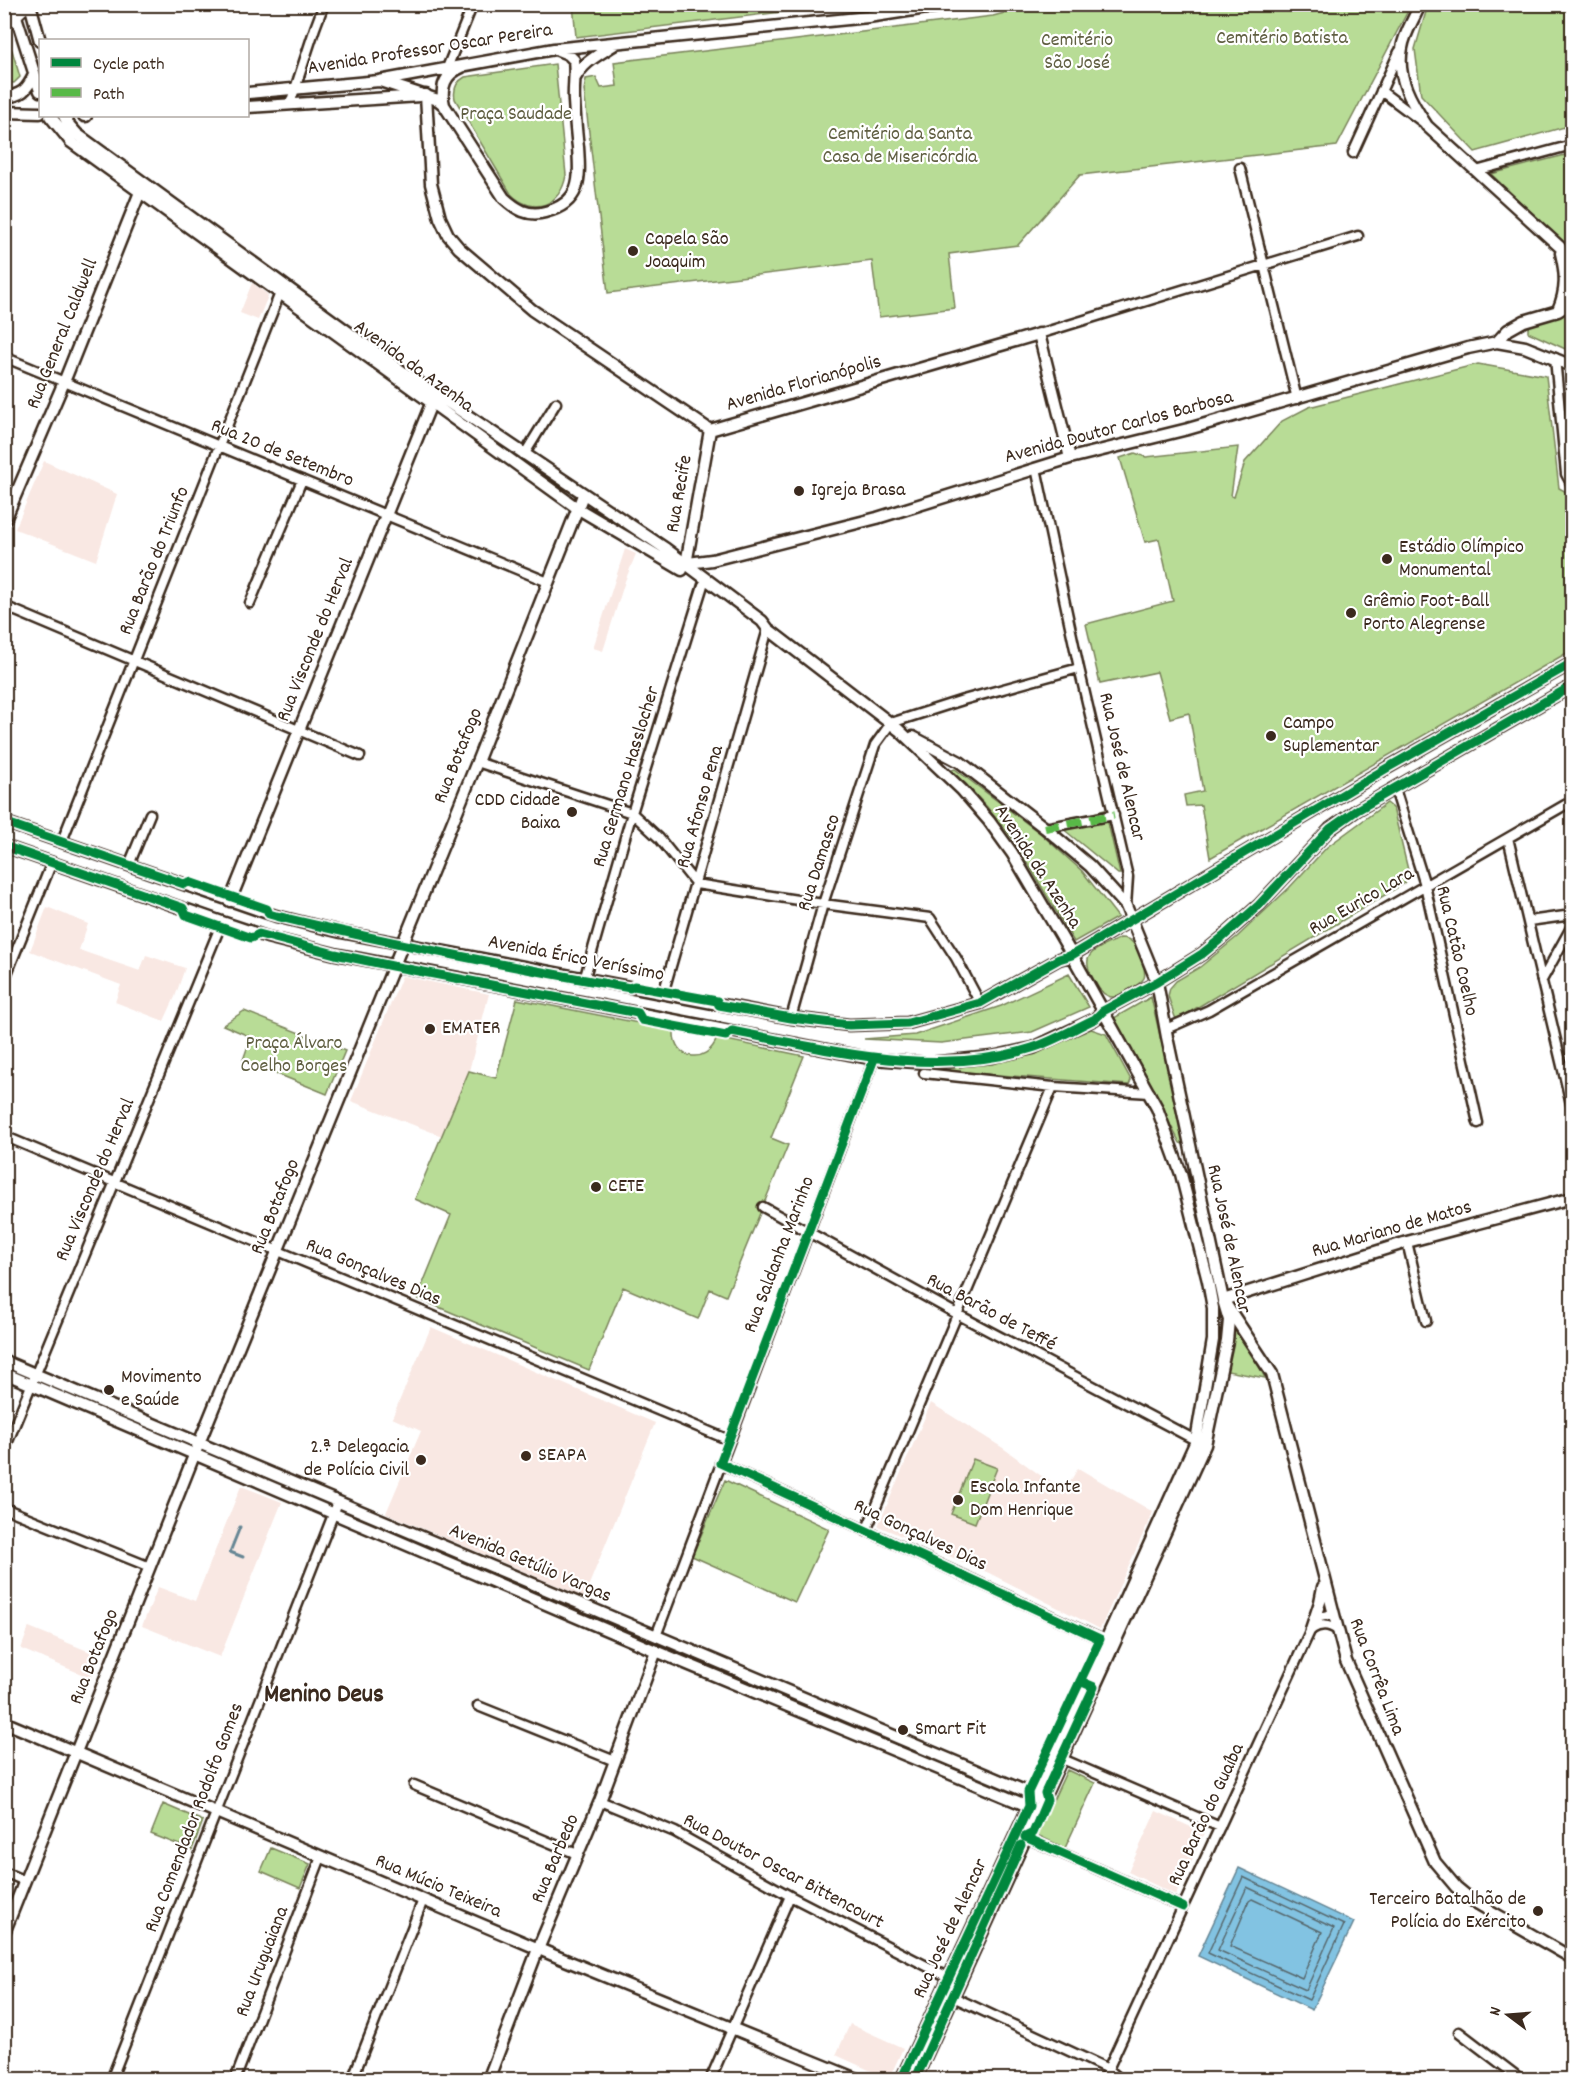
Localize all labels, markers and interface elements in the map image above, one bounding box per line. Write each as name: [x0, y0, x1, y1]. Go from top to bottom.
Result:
street label: Avenida Professor Oscar Pereira: [306, 17, 555, 83]
park label: Cemitério Batista: [1216, 25, 1348, 53]
park label: Cemitério São José: [1041, 27, 1113, 78]
legend: [39, 39, 249, 117]
text: Cycle path: [93, 53, 164, 78]
text: Path: [93, 83, 125, 108]
park label: Praça Saudade: [460, 101, 572, 129]
park label: Cemitério da Santa Casa de Misericórdia: [823, 121, 978, 172]
place label: Capela São Joaquim: [645, 226, 729, 277]
marker: Capela São Joaquim: [626, 244, 640, 258]
street label: Rua General Caldwell: [20, 254, 106, 413]
street label: Avenida da Azenha: [347, 314, 479, 421]
street label: Avenida Florianópolis: [723, 348, 885, 420]
street label: Avenida Doutor Carlos Barbosa: [1002, 384, 1237, 472]
street label: Rua 20 de Setembro: [206, 413, 358, 495]
street label: Rua Recife: [659, 453, 701, 535]
place label: Igreja Brasa: [811, 477, 906, 505]
street label: Rua Barão do Triunfo: [112, 483, 198, 639]
marker: Igreja Brasa: [792, 484, 806, 498]
place label: Estádio Olímpico Monumental: [1399, 534, 1524, 585]
marker: Estádio Olímpico Monumental: [1380, 552, 1394, 566]
street label: Rua Visconde do Herval: [270, 554, 362, 726]
place label: Grêmio Foot-Ball Porto Alegrense: [1363, 588, 1490, 639]
marker: Grêmio Foot-Ball Porto Alegrense: [1344, 606, 1358, 620]
street label: Rua Germano Hasslocher: [586, 682, 668, 871]
street label: Rua José de Alencar: [1090, 690, 1152, 844]
street label: Rua Botafogo: [427, 704, 491, 808]
place label: Campo Suplementar: [1283, 710, 1380, 761]
marker: Campo Suplementar: [1264, 729, 1278, 743]
street label: Rua Afonso Pena: [670, 742, 732, 872]
place label: CDD Cidade Baixa: [474, 787, 561, 838]
street label: Avenida da Azenha: [986, 800, 1088, 935]
marker: CDD Cidade Baixa: [565, 805, 579, 819]
street label: Rua Damasco: [791, 811, 849, 915]
street label: Rua Eurico Lara: [1304, 860, 1420, 943]
street label: Rua Catão Coelho: [1427, 883, 1485, 1019]
street label: Avenida Érico Veríssimo: [486, 928, 666, 990]
place label: EMATER: [442, 1015, 501, 1043]
marker: EMATER: [423, 1022, 437, 1036]
park label: Praça Álvaro Coelho Borges: [241, 1030, 347, 1081]
street label: Rua Visconde do Herval: [49, 1094, 143, 1266]
street label: Rua Botafogo: [244, 1155, 308, 1259]
street label: Rua José de Alencar: [1199, 1162, 1258, 1317]
street label: Rua Saldanha Marinho: [737, 1172, 823, 1337]
place label: CETE: [608, 1173, 644, 1201]
marker: CETE: [589, 1180, 603, 1194]
street label: Rua Mariano de Matos: [1309, 1194, 1475, 1266]
street label: Rua Gonçalves Dias: [301, 1232, 445, 1314]
street label: Rua Barão de Teffé: [921, 1267, 1061, 1359]
place label: Movimento e Saúde: [121, 1364, 202, 1415]
marker: Movimento e Saúde: [102, 1383, 116, 1397]
place label: 2.ª Delegacia de Polícia Civil: [304, 1434, 410, 1485]
place label: SEAPA: [538, 1442, 587, 1470]
marker: SEAPA: [519, 1449, 533, 1463]
marker: 2.ª Delegacia de Polícia Civil: [414, 1453, 428, 1467]
place label: Escola Infante Dom Henrique: [970, 1474, 1081, 1525]
street label: Rua Gonçalves Dias: [849, 1493, 991, 1579]
marker: Escola Infante Dom Henrique: [951, 1493, 965, 1507]
street label: Avenida Getúlio Vargas: [444, 1517, 616, 1611]
street label: Rua Botafogo: [63, 1605, 127, 1709]
street label: Rua Corrêa Lima: [1341, 1614, 1411, 1740]
district label: Menino Deus: [264, 1677, 384, 1714]
street label: Rua Comendador Rodolfo Gomes: [138, 1699, 252, 1937]
place label: Smart Fit: [915, 1716, 986, 1744]
marker: Smart Fit: [896, 1723, 910, 1737]
street label: Rua Barão do Guaíba: [1162, 1738, 1253, 1891]
street label: Rua Doutor Oscar Bittencourt: [678, 1807, 888, 1937]
street label: Rua Barbedo: [525, 1810, 587, 1908]
street label: Rua Múcio Teixeira: [370, 1848, 506, 1926]
street label: Rua José de Alencar: [906, 1854, 996, 2004]
place label: Terceiro Batalhão de Polícia do Exército: [1369, 1886, 1526, 1937]
street label: Rua Uruguaiana: [229, 1902, 297, 2021]
marker: Terceiro Batalhão de Polícia do Exército: [1531, 1904, 1545, 1918]
north arrow: [1478, 1985, 1538, 2045]
text: N: [1484, 2004, 1508, 2019]

